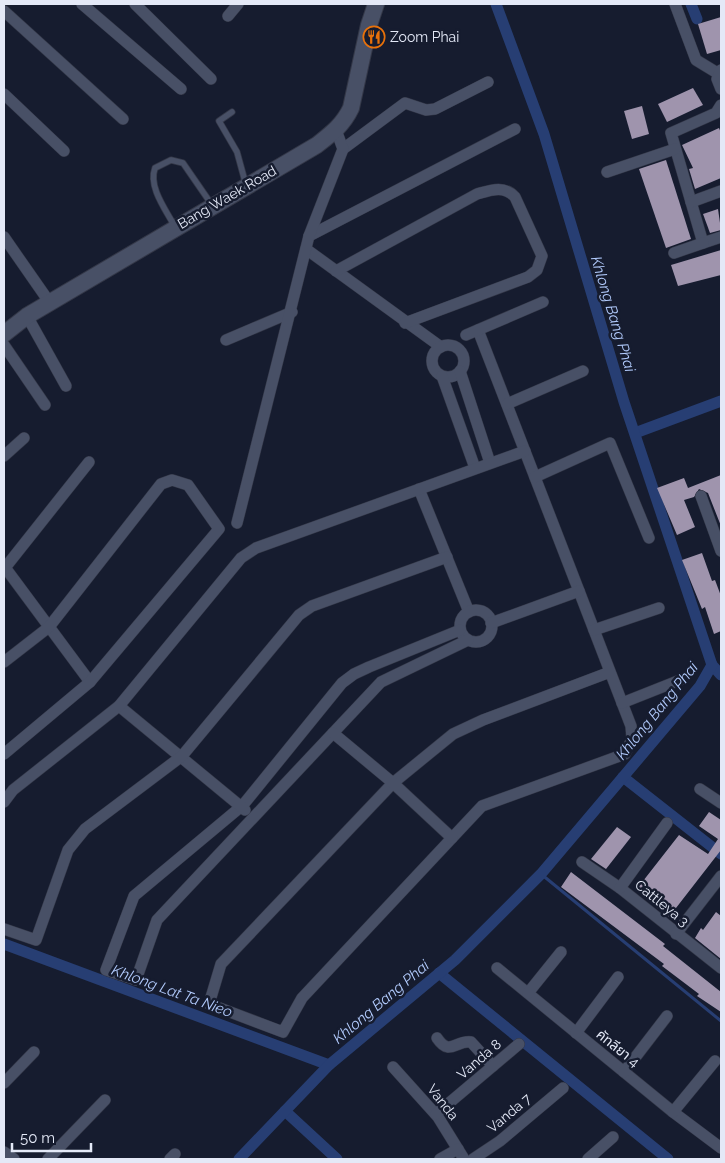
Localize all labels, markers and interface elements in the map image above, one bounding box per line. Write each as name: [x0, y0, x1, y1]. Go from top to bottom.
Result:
restaurant icon: Zoom Phai: [362, 25, 386, 49]
place label: Zoom Phai: [390, 29, 459, 45]
street label: Bang Waek Road: [175, 162, 279, 232]
water label: Khlong Bang Phai: [587, 254, 639, 375]
water label: Khlong Bang Phai: [612, 658, 702, 763]
street label: Cattleya 3: [632, 877, 692, 929]
water label: Khlong Bang Phai: [329, 956, 433, 1048]
water label: Khlong Lat Ta Nieo: [109, 961, 235, 1021]
street label: คัทลียา 4: [593, 1026, 643, 1070]
street label: Vanda 8: [454, 1036, 504, 1082]
street label: Vanda: [424, 1081, 462, 1123]
street label: Vanda 7: [484, 1090, 534, 1136]
scale bar: [12, 1120, 91, 1152]
text: 50 m: [20, 1129, 55, 1147]

